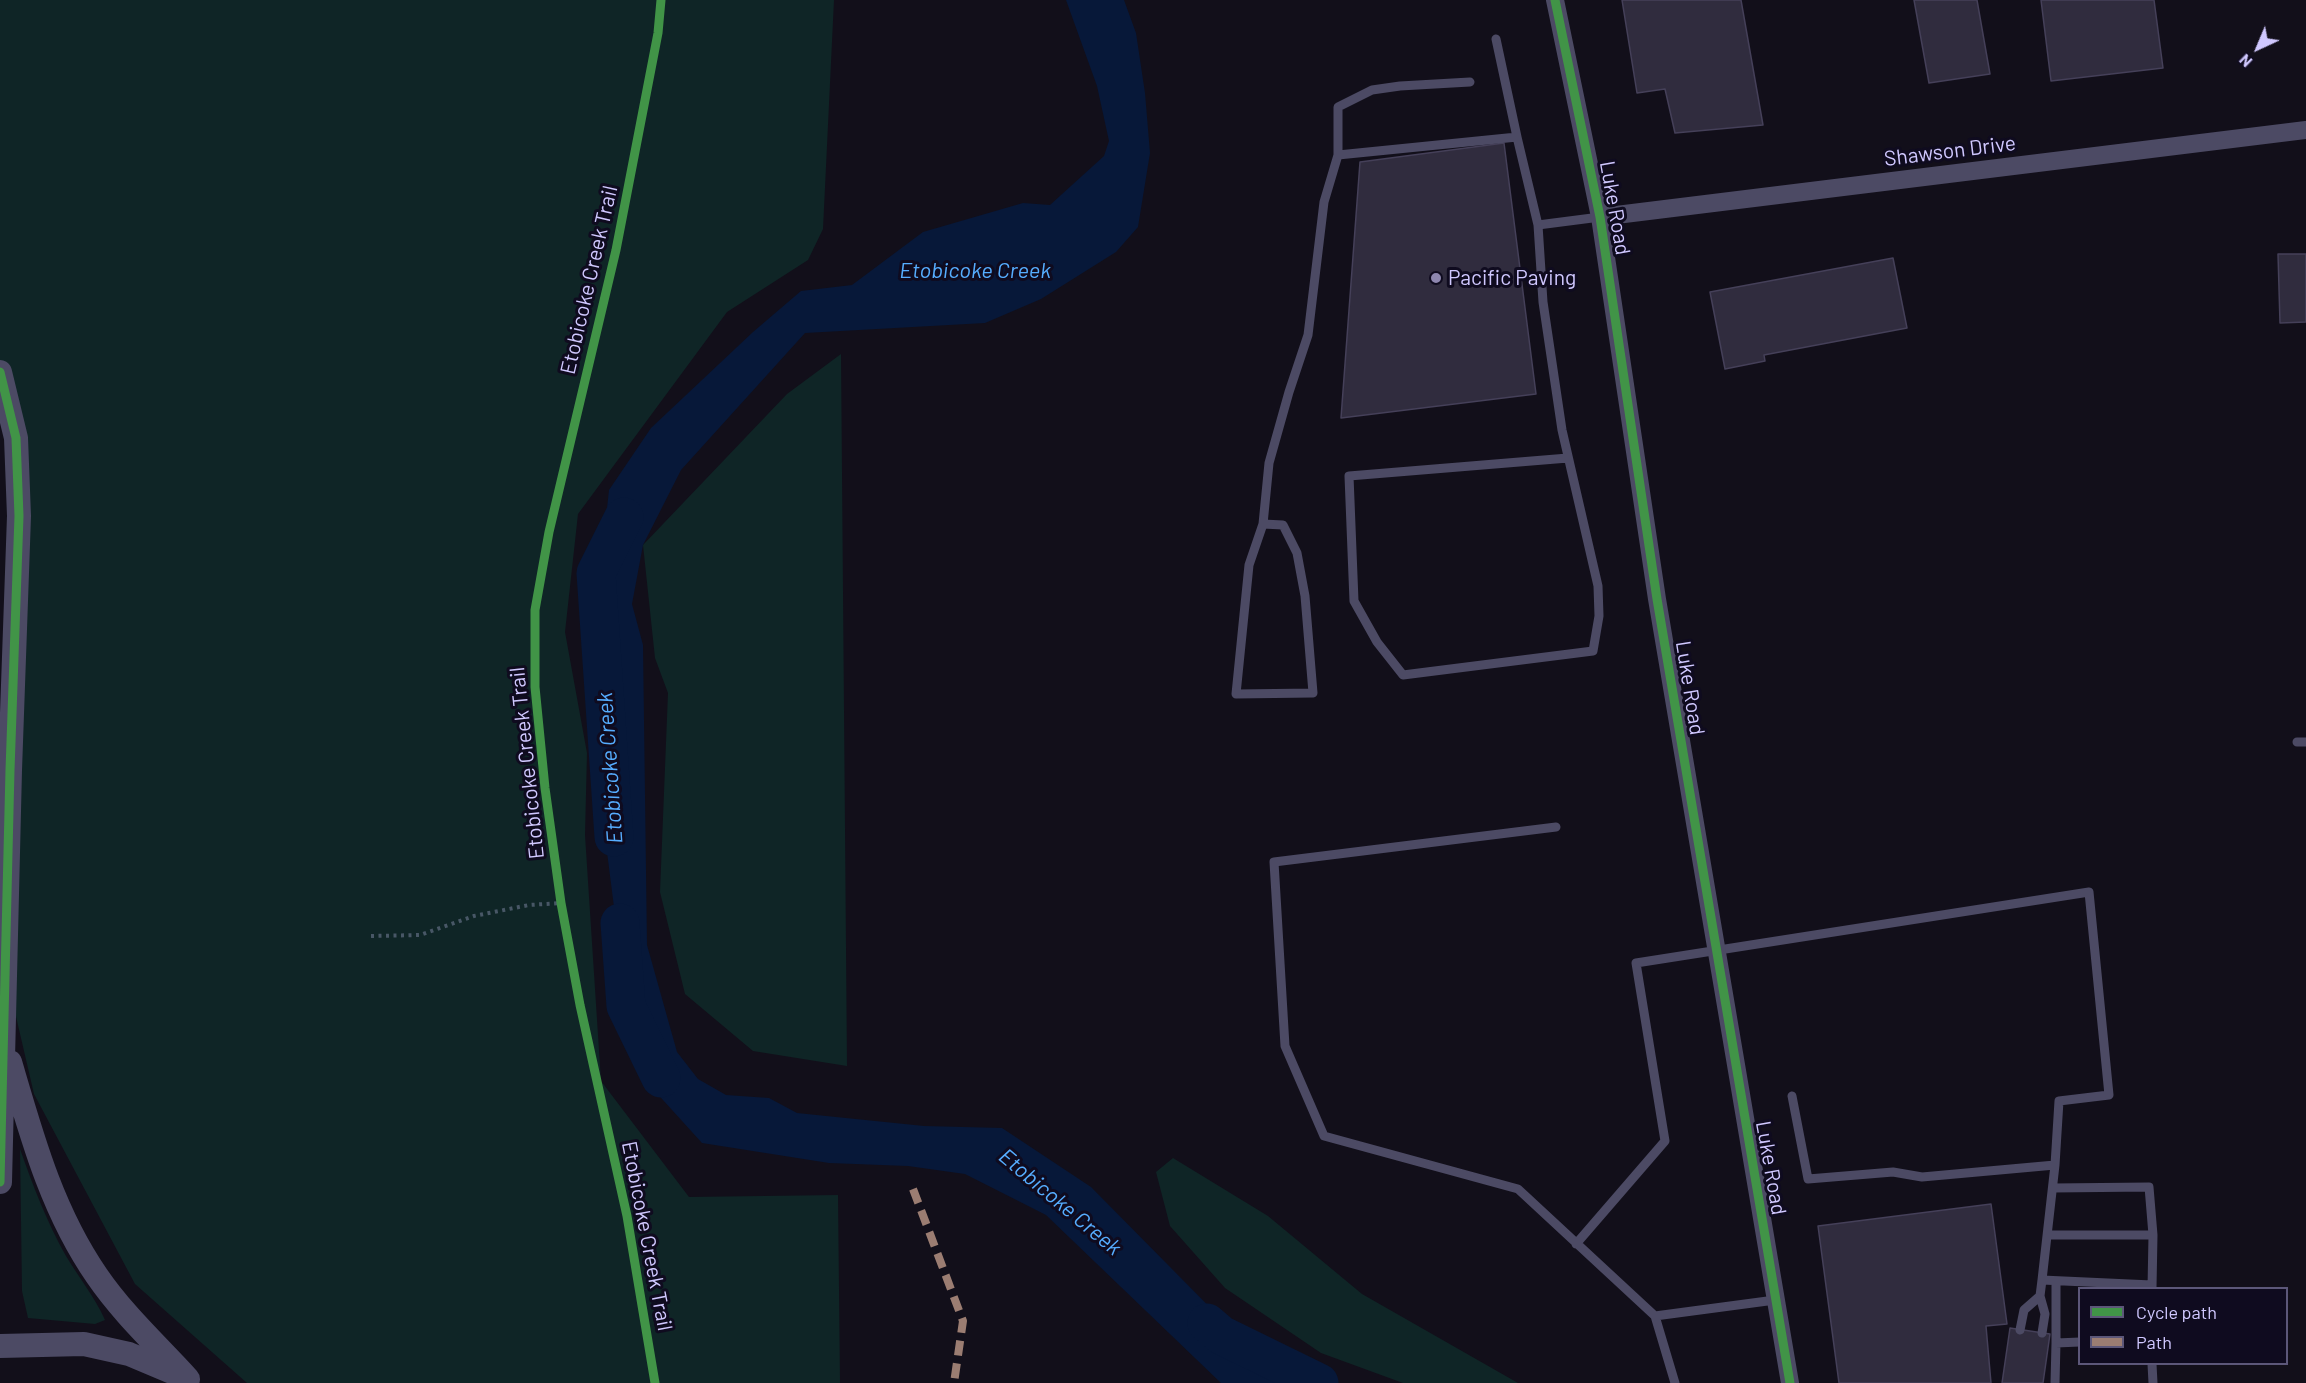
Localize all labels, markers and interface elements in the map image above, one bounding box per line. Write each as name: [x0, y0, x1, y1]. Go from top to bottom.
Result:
north arrow: [2228, 18, 2288, 78]
text: N: [2235, 51, 2256, 72]
street label: Shawson Drive: [1883, 130, 2017, 172]
street label: Luke Road: [1594, 159, 1636, 257]
street label: Etobicoke Creek Trail: [555, 183, 623, 377]
water label: Etobicoke Creek: [899, 258, 1051, 284]
place label: Pacific Paving: [1448, 265, 1576, 291]
marker: Pacific Paving: [1429, 271, 1443, 285]
street label: Luke Road: [1670, 639, 1710, 737]
street label: Etobicoke Creek Trail: [504, 666, 550, 860]
water label: Etobicoke Creek: [592, 691, 628, 845]
street label: Luke Road: [1750, 1119, 1792, 1217]
street label: Etobicoke Creek Trail: [616, 1139, 678, 1333]
water label: Etobicoke Creek: [993, 1143, 1127, 1261]
legend: [2078, 1287, 2288, 1365]
text: Cycle path: [2136, 1301, 2217, 1323]
text: Path: [2136, 1331, 2172, 1353]

